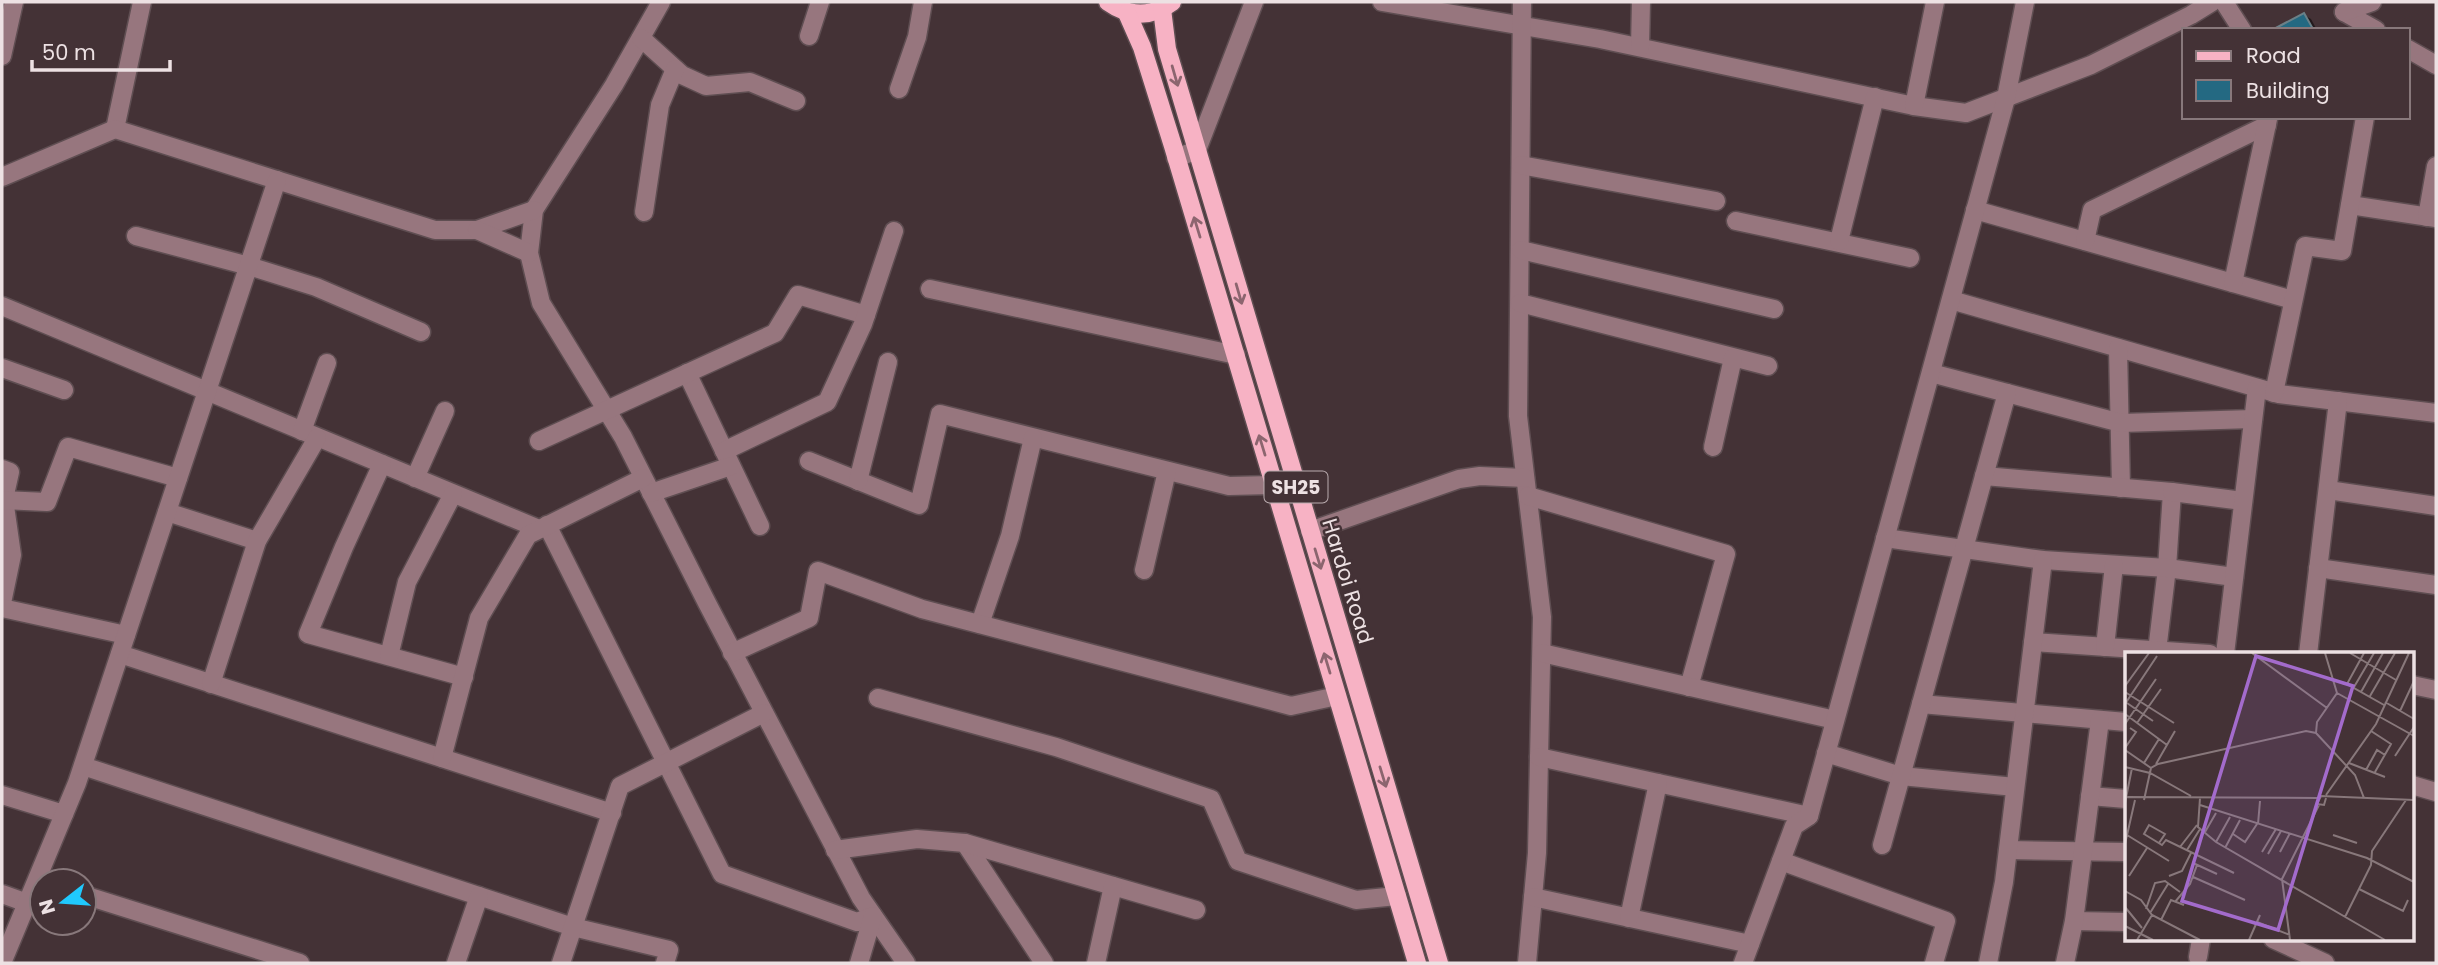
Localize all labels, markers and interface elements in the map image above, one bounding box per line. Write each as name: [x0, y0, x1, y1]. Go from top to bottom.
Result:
scale bar: [32, 28, 170, 72]
legend: [2182, 28, 2410, 119]
text: 50 m: [42, 38, 96, 67]
text: Road: [2246, 41, 2301, 70]
one-way arrow: [1170, 65, 1183, 87]
text: Building: [2246, 76, 2330, 105]
one-way arrow: [1190, 216, 1203, 238]
one-way arrow: [1234, 283, 1247, 305]
one-way arrow: [1255, 434, 1268, 456]
road number: SH25: [1264, 472, 1328, 502]
street label: Hardoi Road: [1315, 515, 1381, 647]
one-way arrow: [1313, 548, 1325, 570]
one-way arrow: [1320, 652, 1333, 674]
inset map: [2125, 652, 2414, 940]
one-way arrow: [1378, 766, 1391, 788]
north arrow: [28, 867, 98, 937]
text: N: [32, 896, 62, 918]

